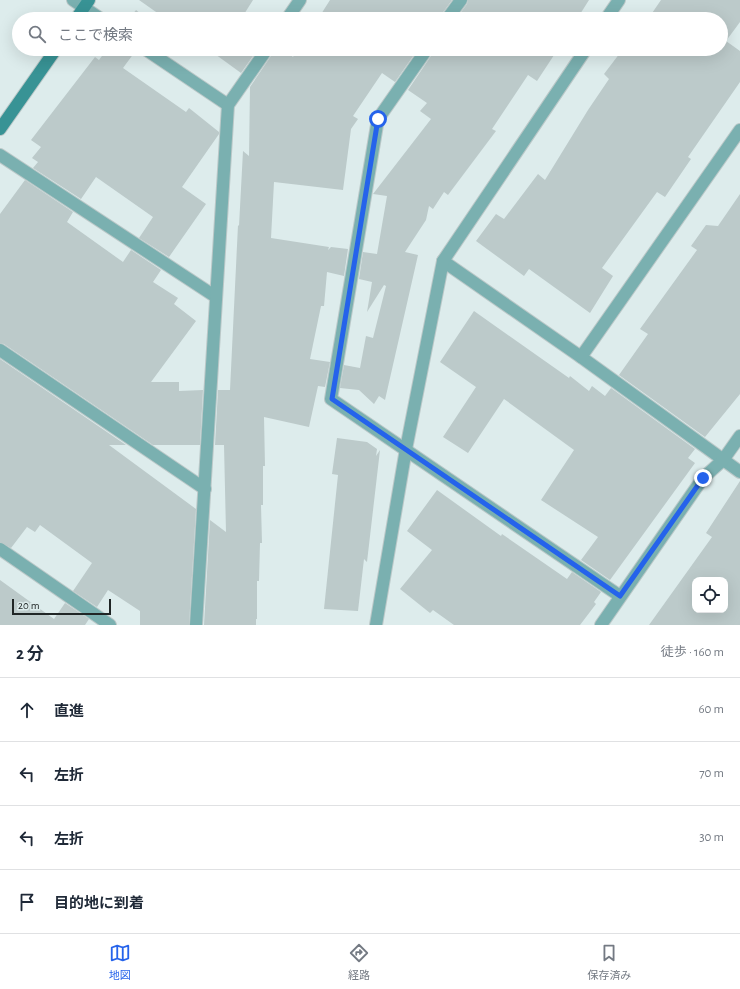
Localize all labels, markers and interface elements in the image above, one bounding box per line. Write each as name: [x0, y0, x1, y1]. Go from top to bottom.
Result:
search box: [12, 12, 728, 56]
icon: search: [26, 23, 48, 45]
text: ここで検索: [58, 28, 133, 43]
route start: [369, 110, 387, 128]
route end: [694, 469, 712, 487]
map controls: [692, 577, 728, 613]
button: locate: [692, 577, 728, 613]
scale bar: [12, 597, 111, 616]
text: 20 m: [18, 600, 39, 611]
text: 2 分: [16, 645, 44, 662]
text: 徒歩 · 160 m: [661, 646, 724, 659]
icon: ahead: [16, 699, 38, 721]
text: 60 m: [698, 703, 724, 716]
text: 直進: [54, 704, 84, 719]
icon: left: [16, 763, 38, 785]
text: 70 m: [699, 767, 724, 780]
text: 左折: [54, 768, 84, 783]
icon: left: [16, 827, 38, 849]
text: 30 m: [699, 831, 724, 844]
text: 左折: [54, 832, 84, 847]
icon: arrive: [16, 891, 38, 913]
text: 目的地に到着: [54, 896, 144, 911]
tab: 地図: [109, 942, 131, 982]
tab: 経路: [348, 942, 370, 982]
tab: 保存済み: [587, 942, 631, 982]

